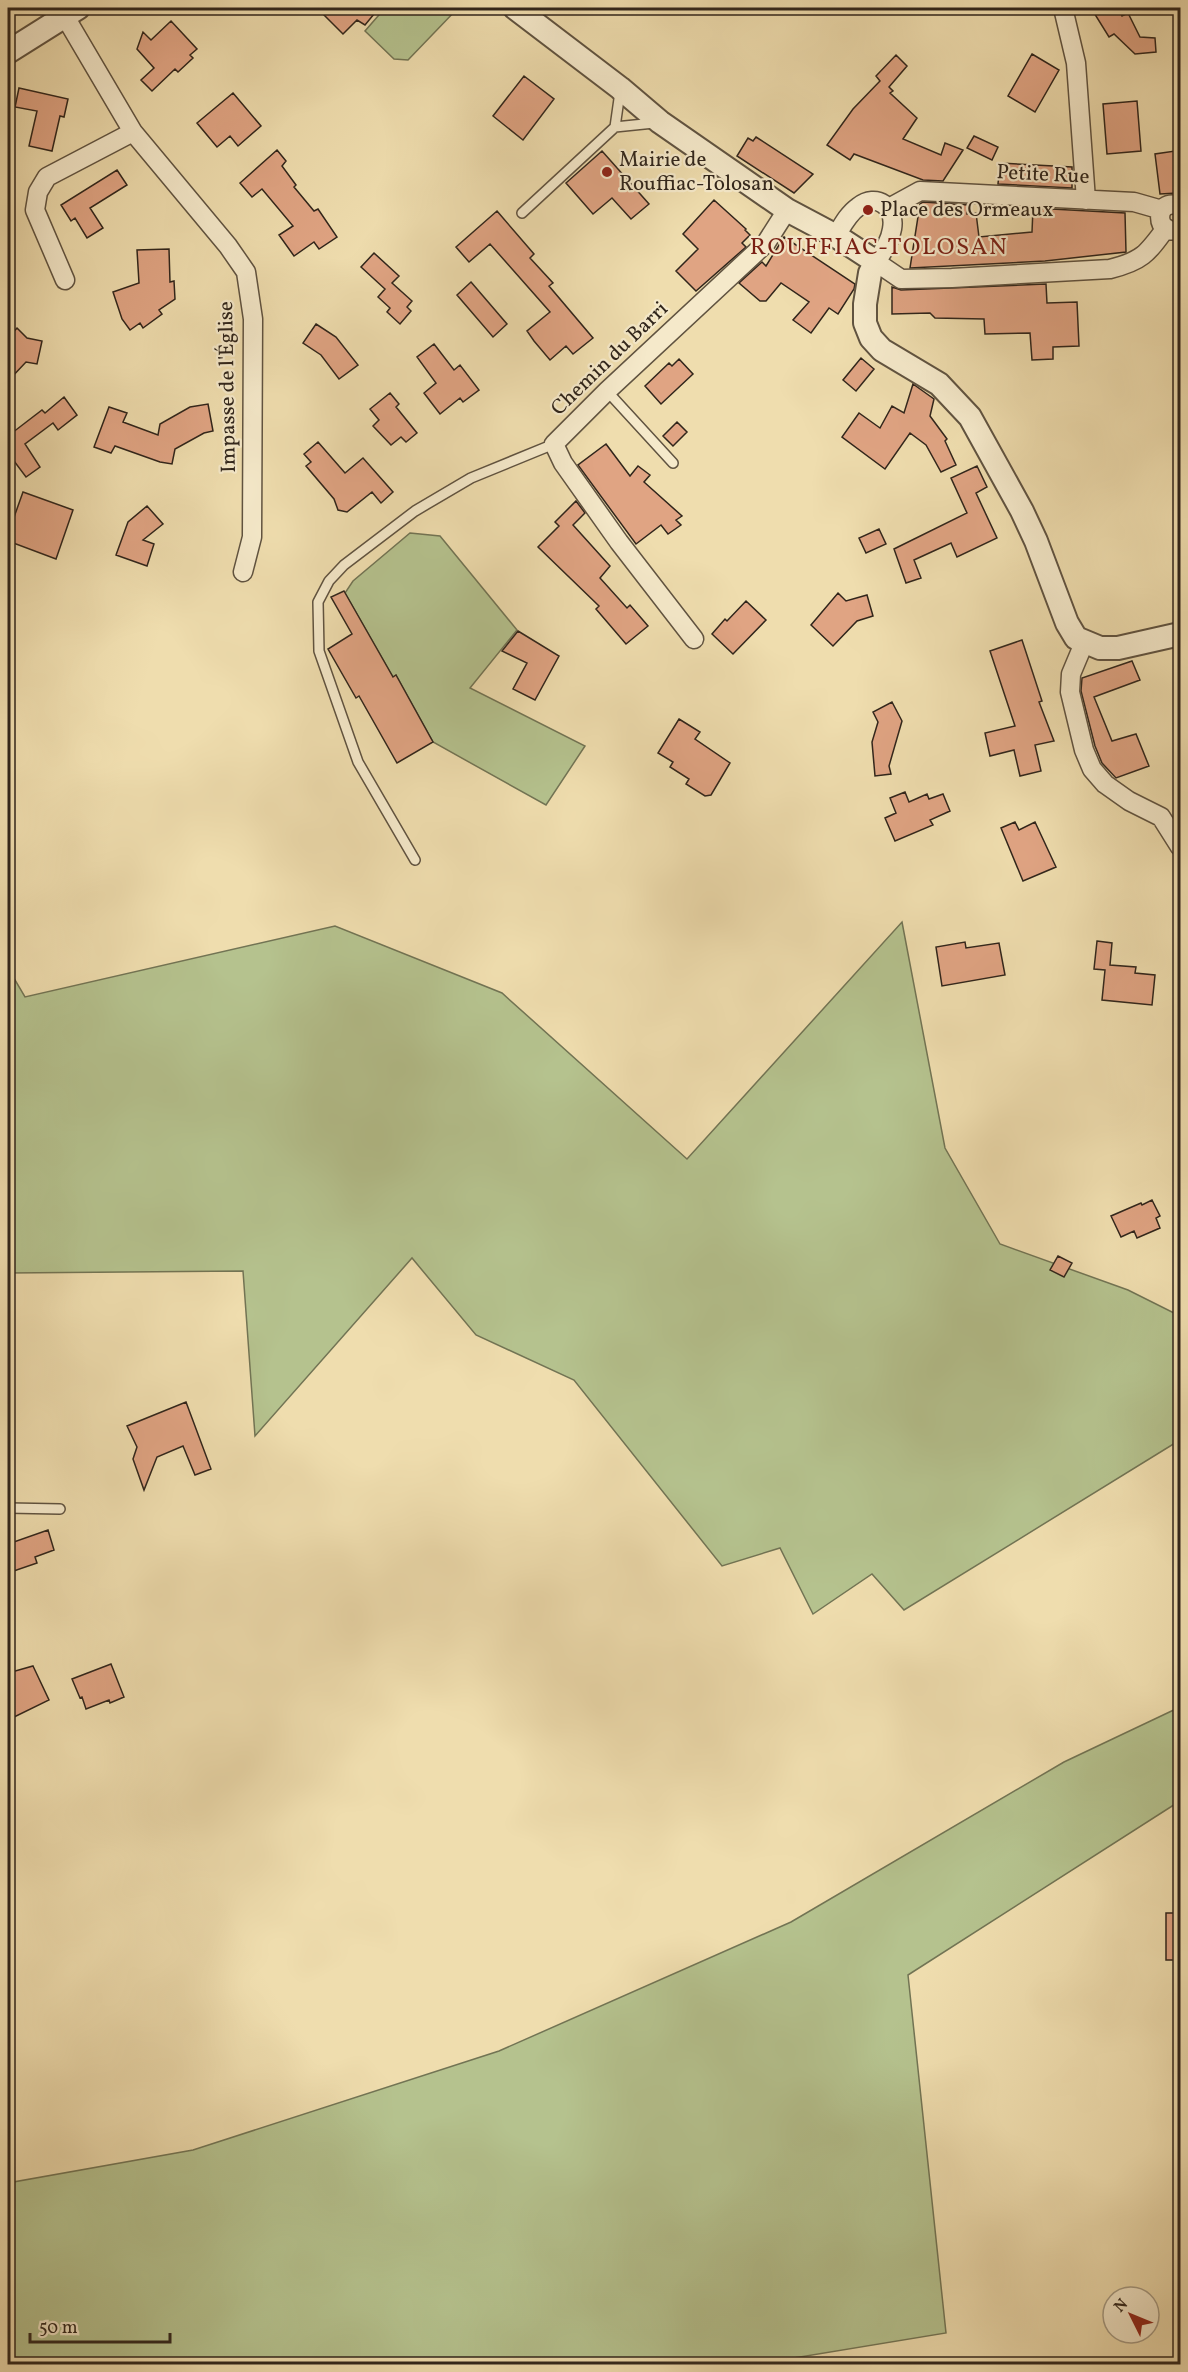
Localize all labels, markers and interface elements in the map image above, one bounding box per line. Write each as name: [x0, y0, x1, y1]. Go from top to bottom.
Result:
place label: Mairie de Rouffiac-Tolosan: [619, 146, 774, 199]
street label: Petite Rue: [996, 158, 1090, 192]
marker: Mairie de Rouffiac-Tolosan: [600, 165, 614, 179]
place label: Place des Ormeaux: [880, 196, 1053, 225]
marker: Place des Ormeaux: [861, 203, 875, 217]
district label: ROUFFIAC-TOLOSAN: [750, 231, 1008, 265]
street label: Chemin du Barri: [545, 295, 675, 423]
street label: Impasse de l'Église: [212, 301, 244, 473]
north arrow: [1101, 2285, 1161, 2345]
text: N: [1109, 2294, 1134, 2318]
scale bar: [30, 2306, 170, 2344]
text: 50 m: [39, 2316, 78, 2341]

